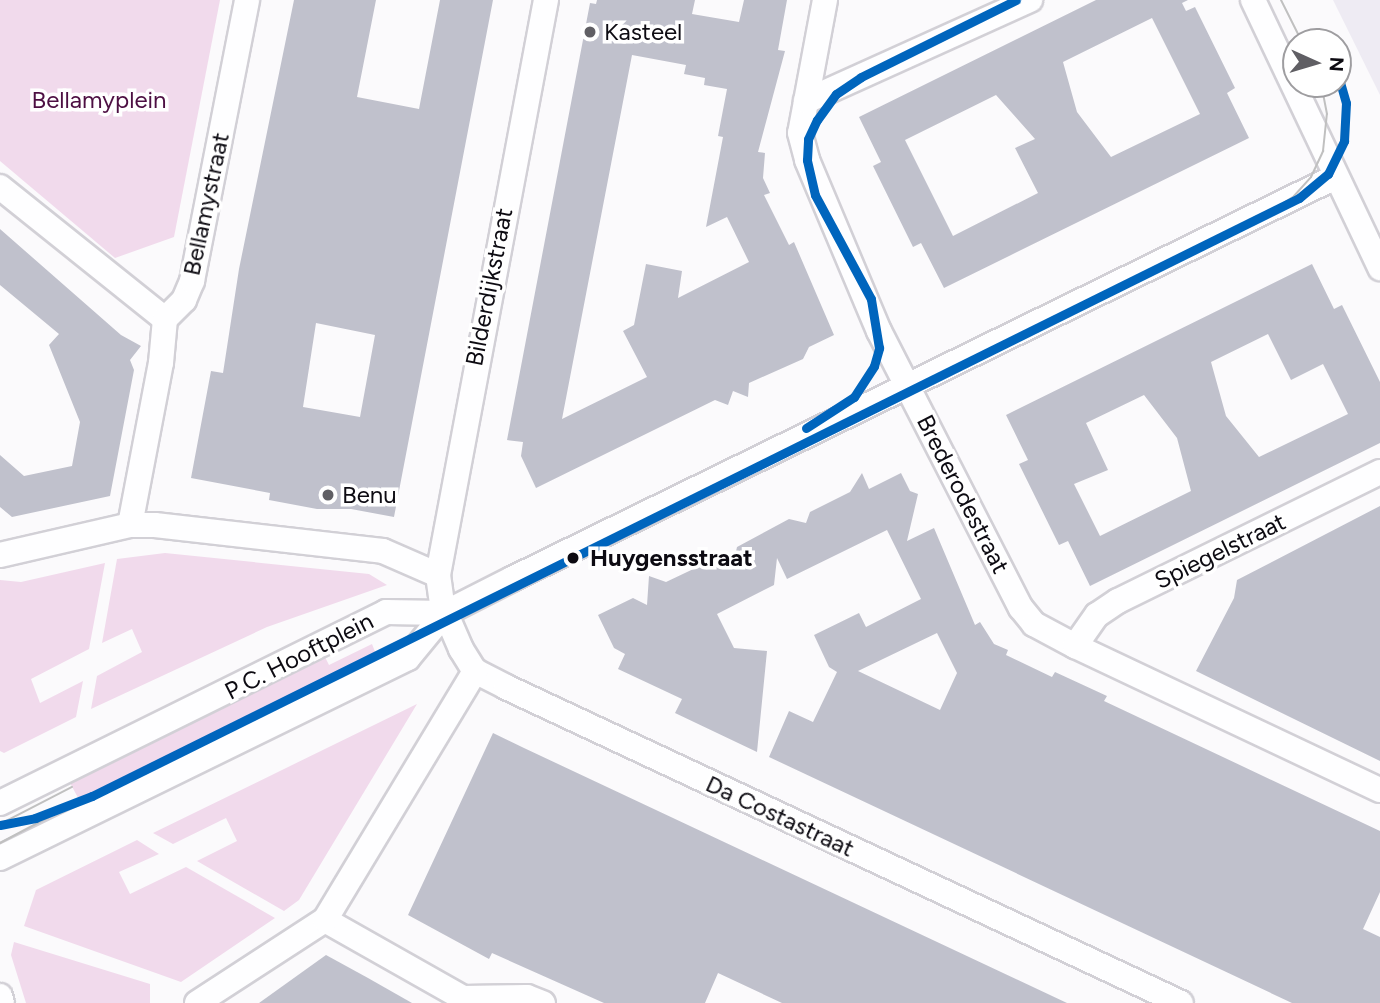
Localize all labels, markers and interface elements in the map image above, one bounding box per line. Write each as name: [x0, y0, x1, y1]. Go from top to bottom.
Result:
place label: Kasteel: [604, 18, 682, 46]
marker: Kasteel: [582, 24, 598, 40]
north arrow: [1282, 28, 1352, 98]
text: N: [1324, 56, 1348, 72]
park label: Bellamyplein: [32, 86, 166, 114]
street label: Bellamystraat: [177, 130, 235, 278]
street label: Bilderdijkstraat: [460, 206, 518, 368]
street label: Brederodestraat: [911, 410, 1015, 578]
place label: Benu: [342, 481, 397, 509]
marker: Benu: [320, 487, 336, 503]
street label: Spiegelstraat: [1150, 507, 1290, 595]
place label: Huygensstraat: [590, 544, 753, 572]
marker: Huygensstraat: [562, 547, 584, 569]
street label: P.C. Hooftplein: [220, 606, 378, 706]
street label: Da Costastraat: [701, 769, 859, 863]

